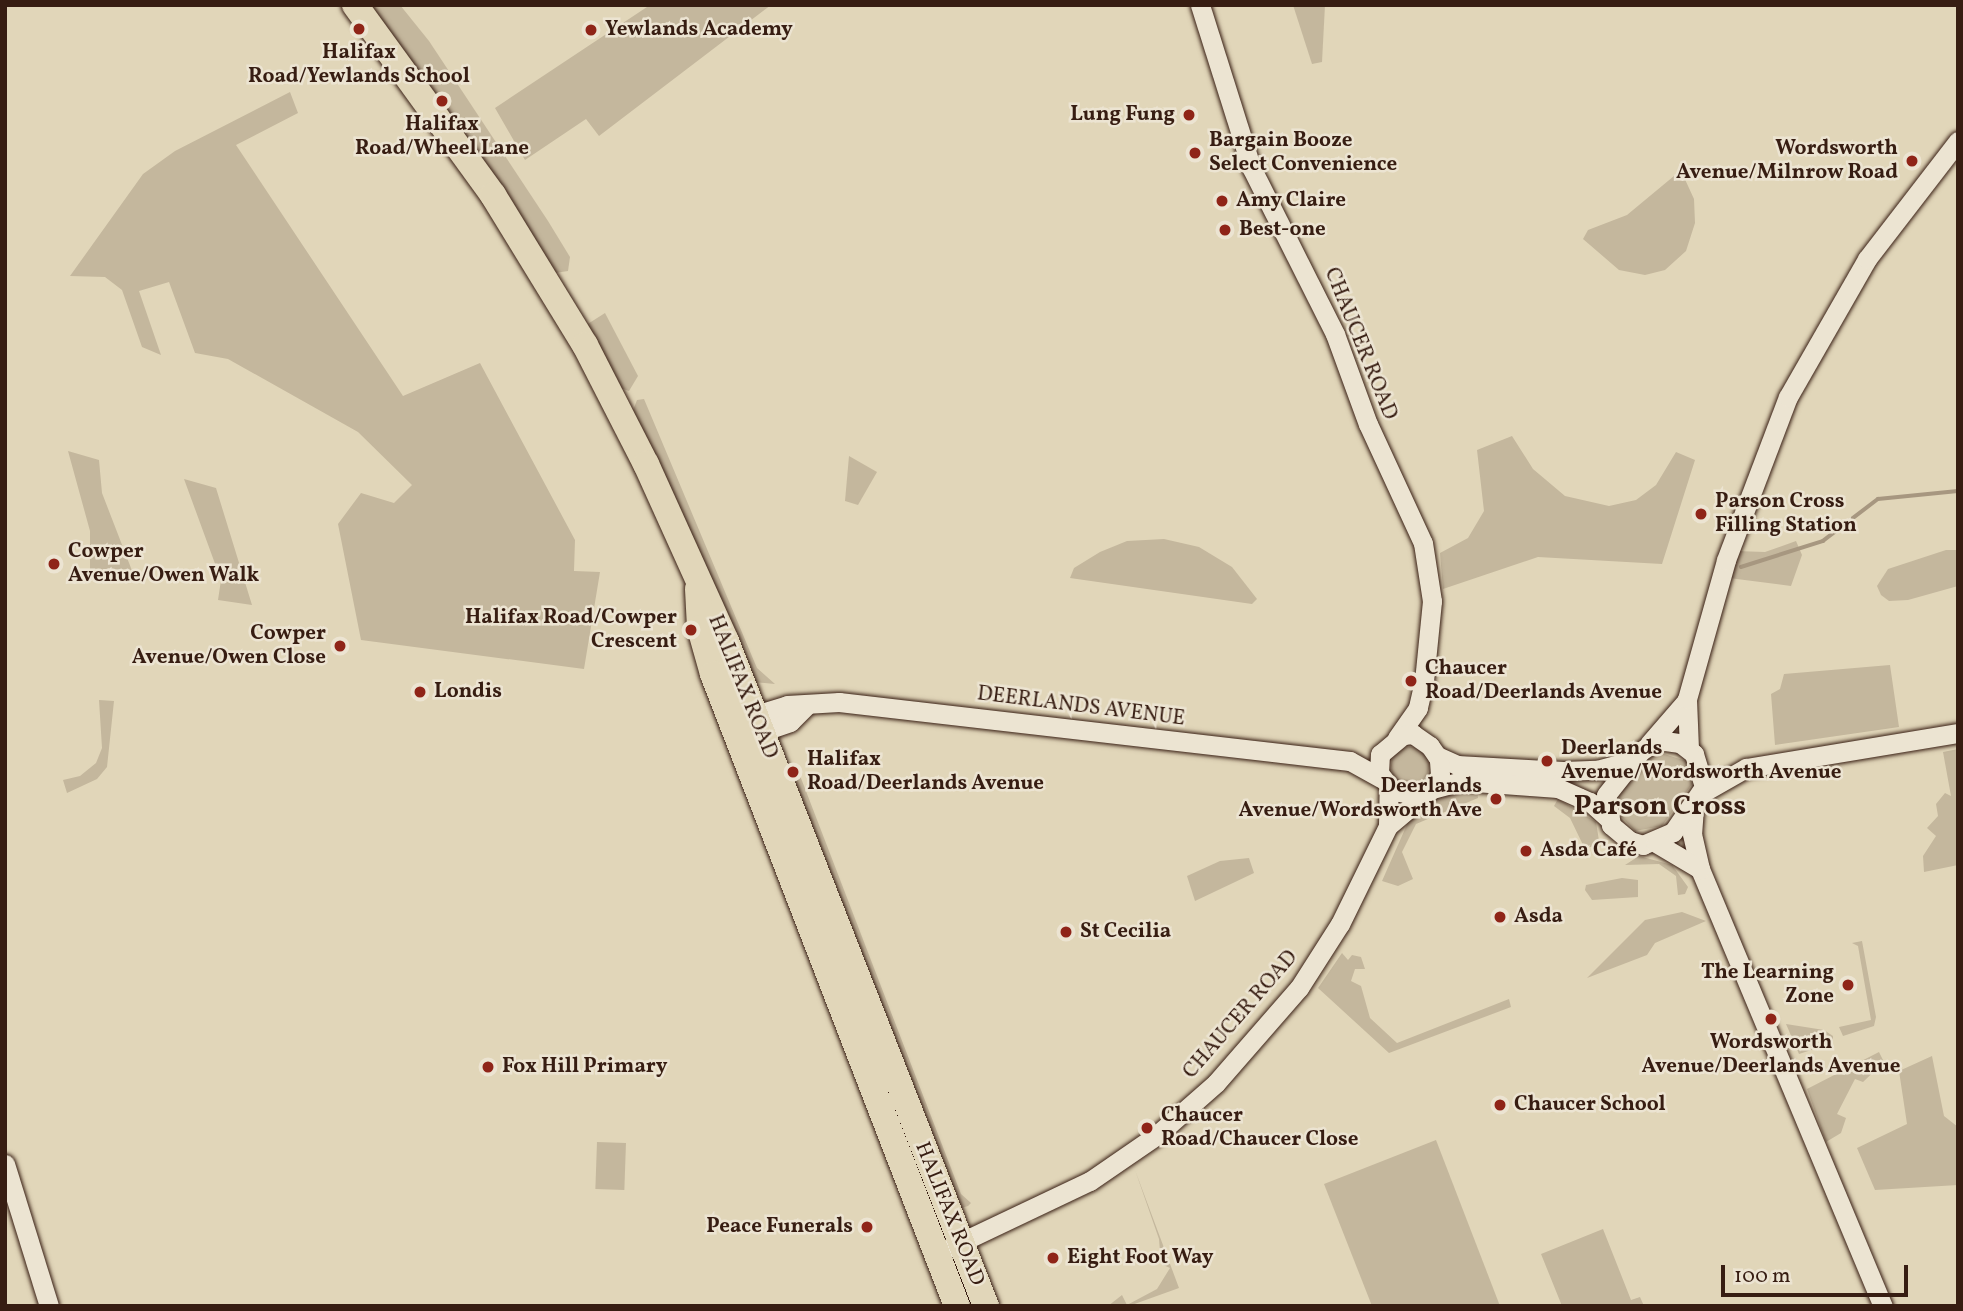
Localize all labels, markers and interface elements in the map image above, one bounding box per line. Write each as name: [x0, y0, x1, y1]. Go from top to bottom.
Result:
place label: Yewlands Academy: [605, 17, 793, 43]
marker: Halifax Road/Yewlands School: [351, 21, 367, 37]
marker: Yewlands Academy: [583, 22, 599, 38]
place label: Halifax Road/Yewlands School: [248, 40, 470, 90]
marker: Halifax Road/Wheel Lane: [434, 93, 450, 109]
place label: Lung Fung: [1070, 102, 1175, 128]
marker: Lung Fung: [1181, 107, 1197, 123]
place label: Halifax Road/Wheel Lane: [355, 112, 529, 162]
place label: Bargain Booze Select Convenience: [1209, 128, 1397, 178]
place label: Wordsworth Avenue/Milnrow Road: [1676, 136, 1898, 186]
marker: Bargain Booze Select Convenience: [1187, 145, 1203, 161]
marker: Wordsworth Avenue/Milnrow Road: [1904, 153, 1920, 169]
place label: Amy Claire: [1236, 188, 1346, 214]
marker: Amy Claire: [1214, 193, 1230, 209]
place label: Best-one: [1239, 217, 1326, 243]
marker: Best-one: [1217, 222, 1233, 238]
street label: CHAUCER ROAD: [1318, 264, 1402, 424]
place label: Parson Cross Filling Station: [1715, 489, 1857, 539]
marker: Parson Cross Filling Station: [1693, 506, 1709, 522]
place label: Cowper Avenue/Owen Walk: [68, 539, 260, 589]
marker: Cowper Avenue/Owen Walk: [46, 556, 62, 572]
place label: Halifax Road/Cowper Crescent: [465, 605, 677, 655]
street label: HALIFAX ROAD: [702, 611, 782, 763]
place label: Cowper Avenue/Owen Close: [132, 621, 326, 671]
marker: Halifax Road/Cowper Crescent: [683, 622, 699, 638]
marker: Cowper Avenue/Owen Close: [332, 638, 348, 654]
place label: Chaucer Road/Deerlands Avenue: [1425, 656, 1662, 706]
marker: Chaucer Road/Deerlands Avenue: [1403, 673, 1419, 689]
place label: Londis: [434, 679, 502, 705]
street label: DEERLANDS AVENUE: [976, 682, 1186, 732]
marker: Londis: [412, 684, 428, 700]
place label: Deerlands Avenue/Wordsworth Avenue: [1561, 736, 1841, 786]
place label: Halifax Road/Deerlands Avenue: [807, 747, 1044, 797]
marker: Deerlands Avenue/Wordsworth Avenue: [1539, 753, 1555, 769]
marker: Halifax Road/Deerlands Avenue: [785, 764, 801, 780]
place label: Deerlands Avenue/Wordsworth Ave: [1239, 774, 1482, 824]
district label: Parson Cross: [1574, 790, 1746, 824]
marker: Deerlands Avenue/Wordsworth Ave: [1488, 791, 1504, 807]
place label: Asda Café: [1540, 838, 1637, 864]
marker: Asda Café: [1518, 843, 1534, 859]
place label: Asda: [1514, 904, 1563, 930]
marker: Asda: [1492, 909, 1508, 925]
place label: St Cecilia: [1080, 919, 1171, 945]
marker: St Cecilia: [1058, 924, 1074, 940]
street label: CHAUCER ROAD: [1178, 946, 1304, 1084]
place label: The Learning Zone: [1701, 960, 1834, 1010]
marker: The Learning Zone: [1840, 977, 1856, 993]
marker: Wordsworth Avenue/Deerlands Avenue: [1763, 1011, 1779, 1027]
place label: Wordsworth Avenue/Deerlands Avenue: [1641, 1030, 1901, 1080]
place label: Fox Hill Primary: [502, 1054, 668, 1080]
marker: Fox Hill Primary: [480, 1059, 496, 1075]
place label: Chaucer School: [1514, 1092, 1666, 1118]
marker: Chaucer School: [1492, 1097, 1508, 1113]
place label: Chaucer Road/Chaucer Close: [1161, 1103, 1358, 1153]
marker: Chaucer Road/Chaucer Close: [1139, 1120, 1155, 1136]
street label: HALIFAX ROAD: [909, 1138, 989, 1290]
place label: Peace Funerals: [706, 1214, 853, 1240]
marker: Peace Funerals: [859, 1219, 875, 1235]
place label: Eight Foot Way: [1067, 1245, 1214, 1271]
marker: Eight Foot Way: [1045, 1250, 1061, 1266]
scale bar: [1725, 1252, 1912, 1296]
text: 100 m: [1734, 1262, 1791, 1291]

